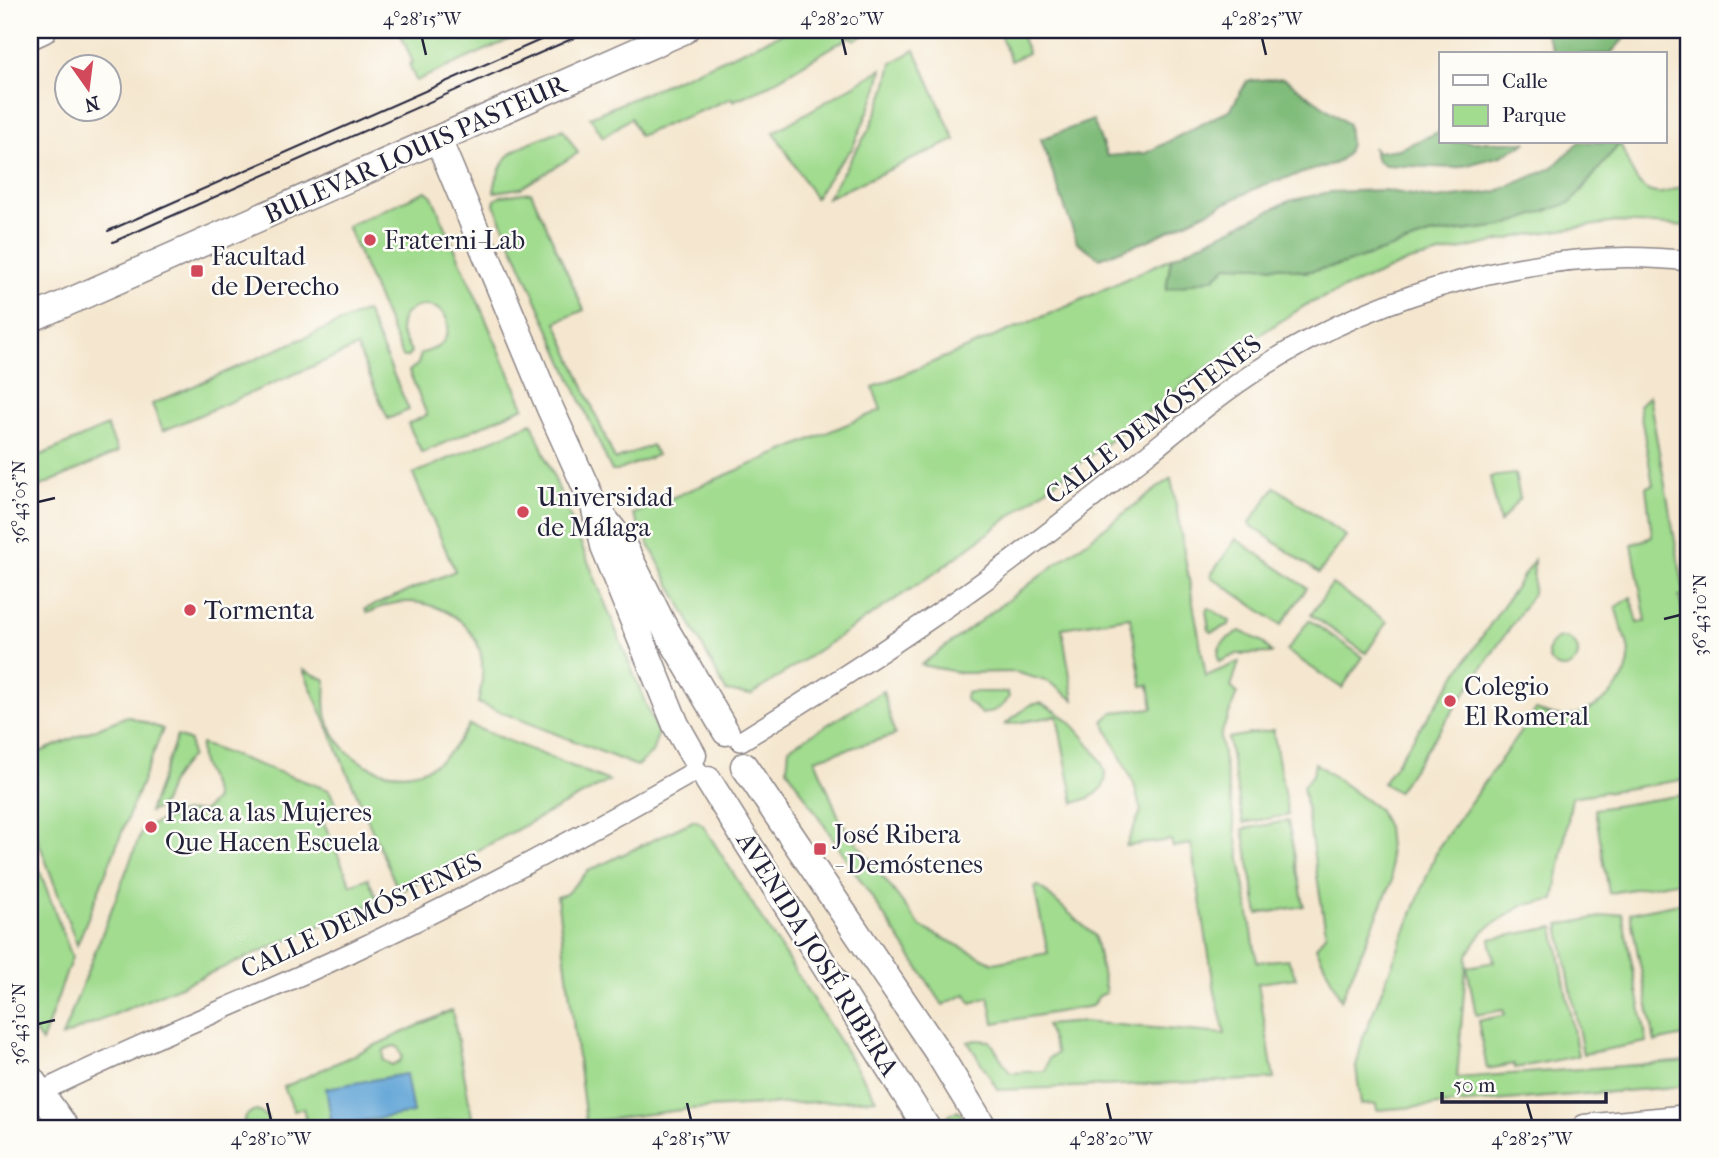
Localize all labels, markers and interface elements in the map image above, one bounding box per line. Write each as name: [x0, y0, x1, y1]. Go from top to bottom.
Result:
text: 4°28'15"W: [383, 9, 462, 30]
text: 4°28'20"W: [800, 9, 885, 30]
text: 4°28'25"W: [1221, 9, 1304, 30]
north arrow: [52, 52, 122, 122]
legend: [1439, 52, 1666, 144]
street label: BULEVAR LOUIS PASTEUR: [259, 68, 572, 230]
text: Calle: [1502, 69, 1548, 93]
text: N: [82, 91, 102, 116]
text: Parque: [1502, 103, 1566, 127]
place label: Fraterni-Lab: [384, 225, 525, 256]
marker: Fraterni-Lab: [362, 232, 378, 248]
place label: Facultad de Derecho: [211, 241, 339, 302]
marker: Facultad de Derecho: [189, 263, 205, 279]
street label: CALLE DEMÓSTENES: [1039, 327, 1267, 511]
text: 36°43'05"N: [9, 460, 30, 544]
place label: Universidad de Málaga: [537, 482, 674, 543]
marker: Universidad de Málaga: [515, 504, 531, 520]
text: 36°43'10"N: [1690, 573, 1711, 656]
place label: Tormenta: [204, 595, 315, 626]
marker: Tormenta: [182, 602, 198, 618]
place label: Colegio El Romeral: [1464, 671, 1589, 732]
marker: Colegio El Romeral: [1442, 693, 1458, 709]
place label: Placa a las Mujeres Que Hacen Escuela: [165, 797, 380, 858]
marker: Placa a las Mujeres Que Hacen Escuela: [143, 819, 159, 835]
place label: José Ribera - Demóstenes: [832, 819, 983, 880]
street label: AVENIDA JOSÉ RIBERA: [729, 825, 907, 1083]
marker: José Ribera - Demóstenes: [812, 841, 828, 857]
street label: CALLE DEMÓSTENES: [235, 845, 487, 985]
text: 36°43'10"N: [9, 982, 30, 1065]
scale bar: [1442, 1060, 1607, 1104]
text: 50 m: [1453, 1073, 1496, 1097]
text: 4°28'10"W: [231, 1129, 312, 1150]
text: 4°28'15"W: [652, 1129, 731, 1150]
text: 4°28'20"W: [1069, 1129, 1154, 1150]
text: 4°28'25"W: [1491, 1129, 1574, 1150]

